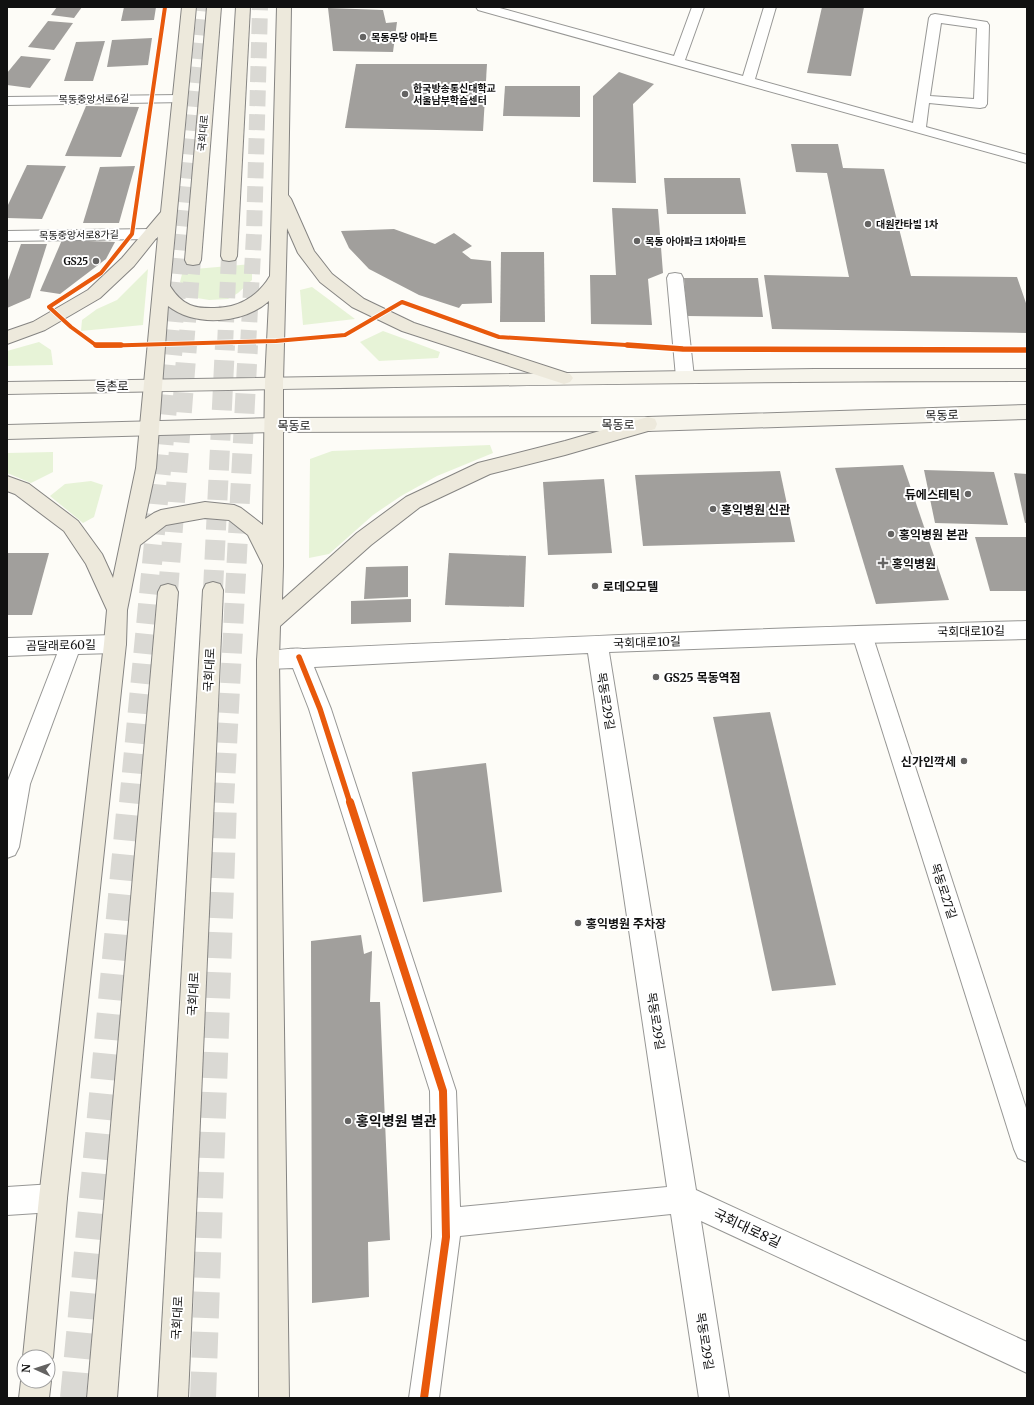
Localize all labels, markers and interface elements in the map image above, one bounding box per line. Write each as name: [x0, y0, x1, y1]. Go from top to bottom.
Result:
place label: 목동우당 아파트: [371, 31, 438, 44]
marker: 목동우당 아파트: [358, 32, 368, 42]
place label: 한국방송통신대학교 서울남부학습센터: [413, 82, 496, 107]
marker: 한국방송통신대학교 서울남부학습센터: [400, 89, 410, 99]
street label: 목동중앙서로6길: [59, 92, 129, 106]
street label: 국회대로: [195, 114, 211, 152]
place label: 대원칸타빌 1차: [876, 218, 939, 231]
marker: 대원칸타빌 1차: [863, 219, 873, 229]
street label: 목동중앙서로8가길: [39, 228, 119, 242]
place label: 목동 아아파크 1차아파트: [645, 235, 746, 248]
marker: 목동 아아파크 1차아파트: [632, 236, 642, 246]
place label: GS25: [63, 255, 88, 268]
marker: GS25: [91, 256, 101, 266]
street label: 등촌로: [95, 378, 129, 394]
street label: 목동로: [925, 407, 959, 423]
street label: 목동로: [601, 417, 635, 432]
street label: 목동로: [277, 418, 311, 433]
place label: 듀에스테틱: [905, 487, 960, 502]
marker: 듀에스테틱: [963, 489, 973, 499]
place label: 홍익병원 신관: [721, 502, 790, 517]
marker: 홍익병원 신관: [708, 504, 718, 514]
place label: 홍익병원 본관: [899, 527, 968, 542]
marker: 홍익병원 본관: [886, 529, 896, 539]
place label: 홍익병원: [892, 556, 936, 571]
marker: 홍익병원: [877, 557, 889, 569]
place label: 로데오모텔: [603, 579, 658, 594]
marker: 로데오모텔: [590, 581, 600, 591]
street label: 국회대로10길: [937, 623, 1005, 639]
street label: 국회대로10길: [613, 633, 681, 651]
street label: 곰달래로60길: [26, 637, 96, 653]
street label: 국회대로: [200, 648, 218, 692]
place label: GS25 목동역점: [664, 670, 741, 685]
street label: 목동로29길: [594, 671, 618, 731]
marker: GS25 목동역점: [651, 672, 661, 682]
place label: 신가인깍세: [901, 754, 956, 769]
marker: 신가인깍세: [959, 756, 969, 766]
street label: 목동로27길: [928, 861, 960, 921]
place label: 홍익병원 주차장: [586, 916, 666, 931]
marker: 홍익병원 주차장: [573, 918, 583, 928]
street label: 국회대로: [184, 972, 202, 1016]
street label: 목동로29길: [644, 991, 668, 1051]
place label: 홍익병원 별관: [356, 1112, 437, 1130]
marker: 홍익병원 별관: [343, 1116, 353, 1126]
street label: 국회대로8길: [710, 1204, 784, 1252]
street label: 국회대로: [168, 1296, 186, 1340]
street label: 목동로29길: [693, 1311, 717, 1371]
north arrow: [16, 1349, 56, 1389]
text: N: [19, 1363, 33, 1373]

